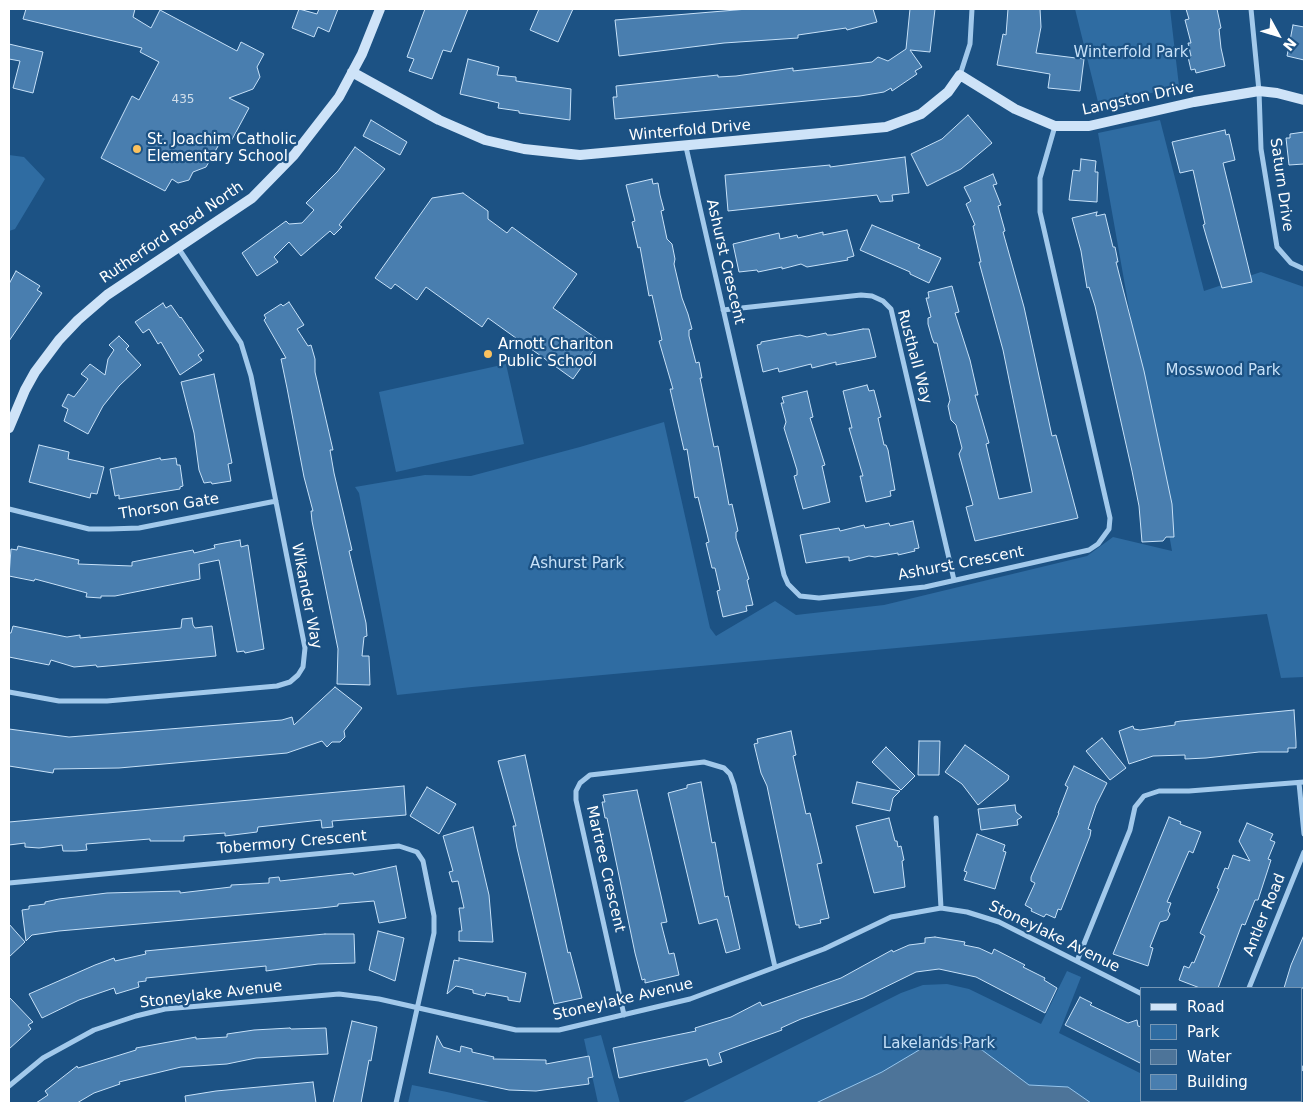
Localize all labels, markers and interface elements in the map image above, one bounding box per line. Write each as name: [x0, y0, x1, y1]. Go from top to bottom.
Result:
north arrow: [1253, 10, 1303, 60]
text: N: [1280, 35, 1300, 54]
park label: Winterfold Park: [1074, 44, 1188, 62]
street label: Langston Drive: [1081, 78, 1195, 120]
house number: 435: [172, 93, 194, 107]
street label: Winterfold Drive: [628, 117, 752, 145]
place label: St. Joachim Catholic Elementary School: [147, 131, 297, 166]
street label: Saturn Drive: [1266, 137, 1296, 233]
marker: St. Joachim Catholic Elementary School: [131, 143, 143, 155]
street label: Rutherford Road North: [97, 178, 247, 288]
street label: Ashurst Crescent: [702, 198, 748, 326]
street label: Rusthall Way: [893, 308, 935, 406]
place label: Arnott Charlton Public School: [498, 336, 613, 371]
marker: Arnott Charlton Public School: [482, 348, 494, 360]
park label: Mosswood Park: [1165, 362, 1281, 380]
street label: Thorson Gate: [118, 490, 220, 524]
street label: Wikander Way: [287, 542, 325, 650]
street label: Ashurst Crescent: [896, 543, 1026, 585]
park label: Ashurst Park: [530, 555, 624, 573]
street label: Martree Crescent: [582, 804, 628, 934]
street label: Tobermory Crescent: [216, 827, 368, 859]
street label: Antler Road: [1240, 871, 1290, 959]
street label: Stoneylake Avenue: [986, 897, 1122, 977]
street label: Stoneylake Avenue: [551, 975, 695, 1025]
street label: Stoneylake Avenue: [139, 977, 283, 1013]
legend: [1140, 987, 1303, 1102]
text: Road: [1187, 998, 1225, 1016]
text: Park: [1187, 1023, 1219, 1041]
park label: Lakelands Park: [883, 1035, 995, 1053]
text: Water: [1187, 1048, 1231, 1066]
text: Building: [1187, 1073, 1248, 1091]

